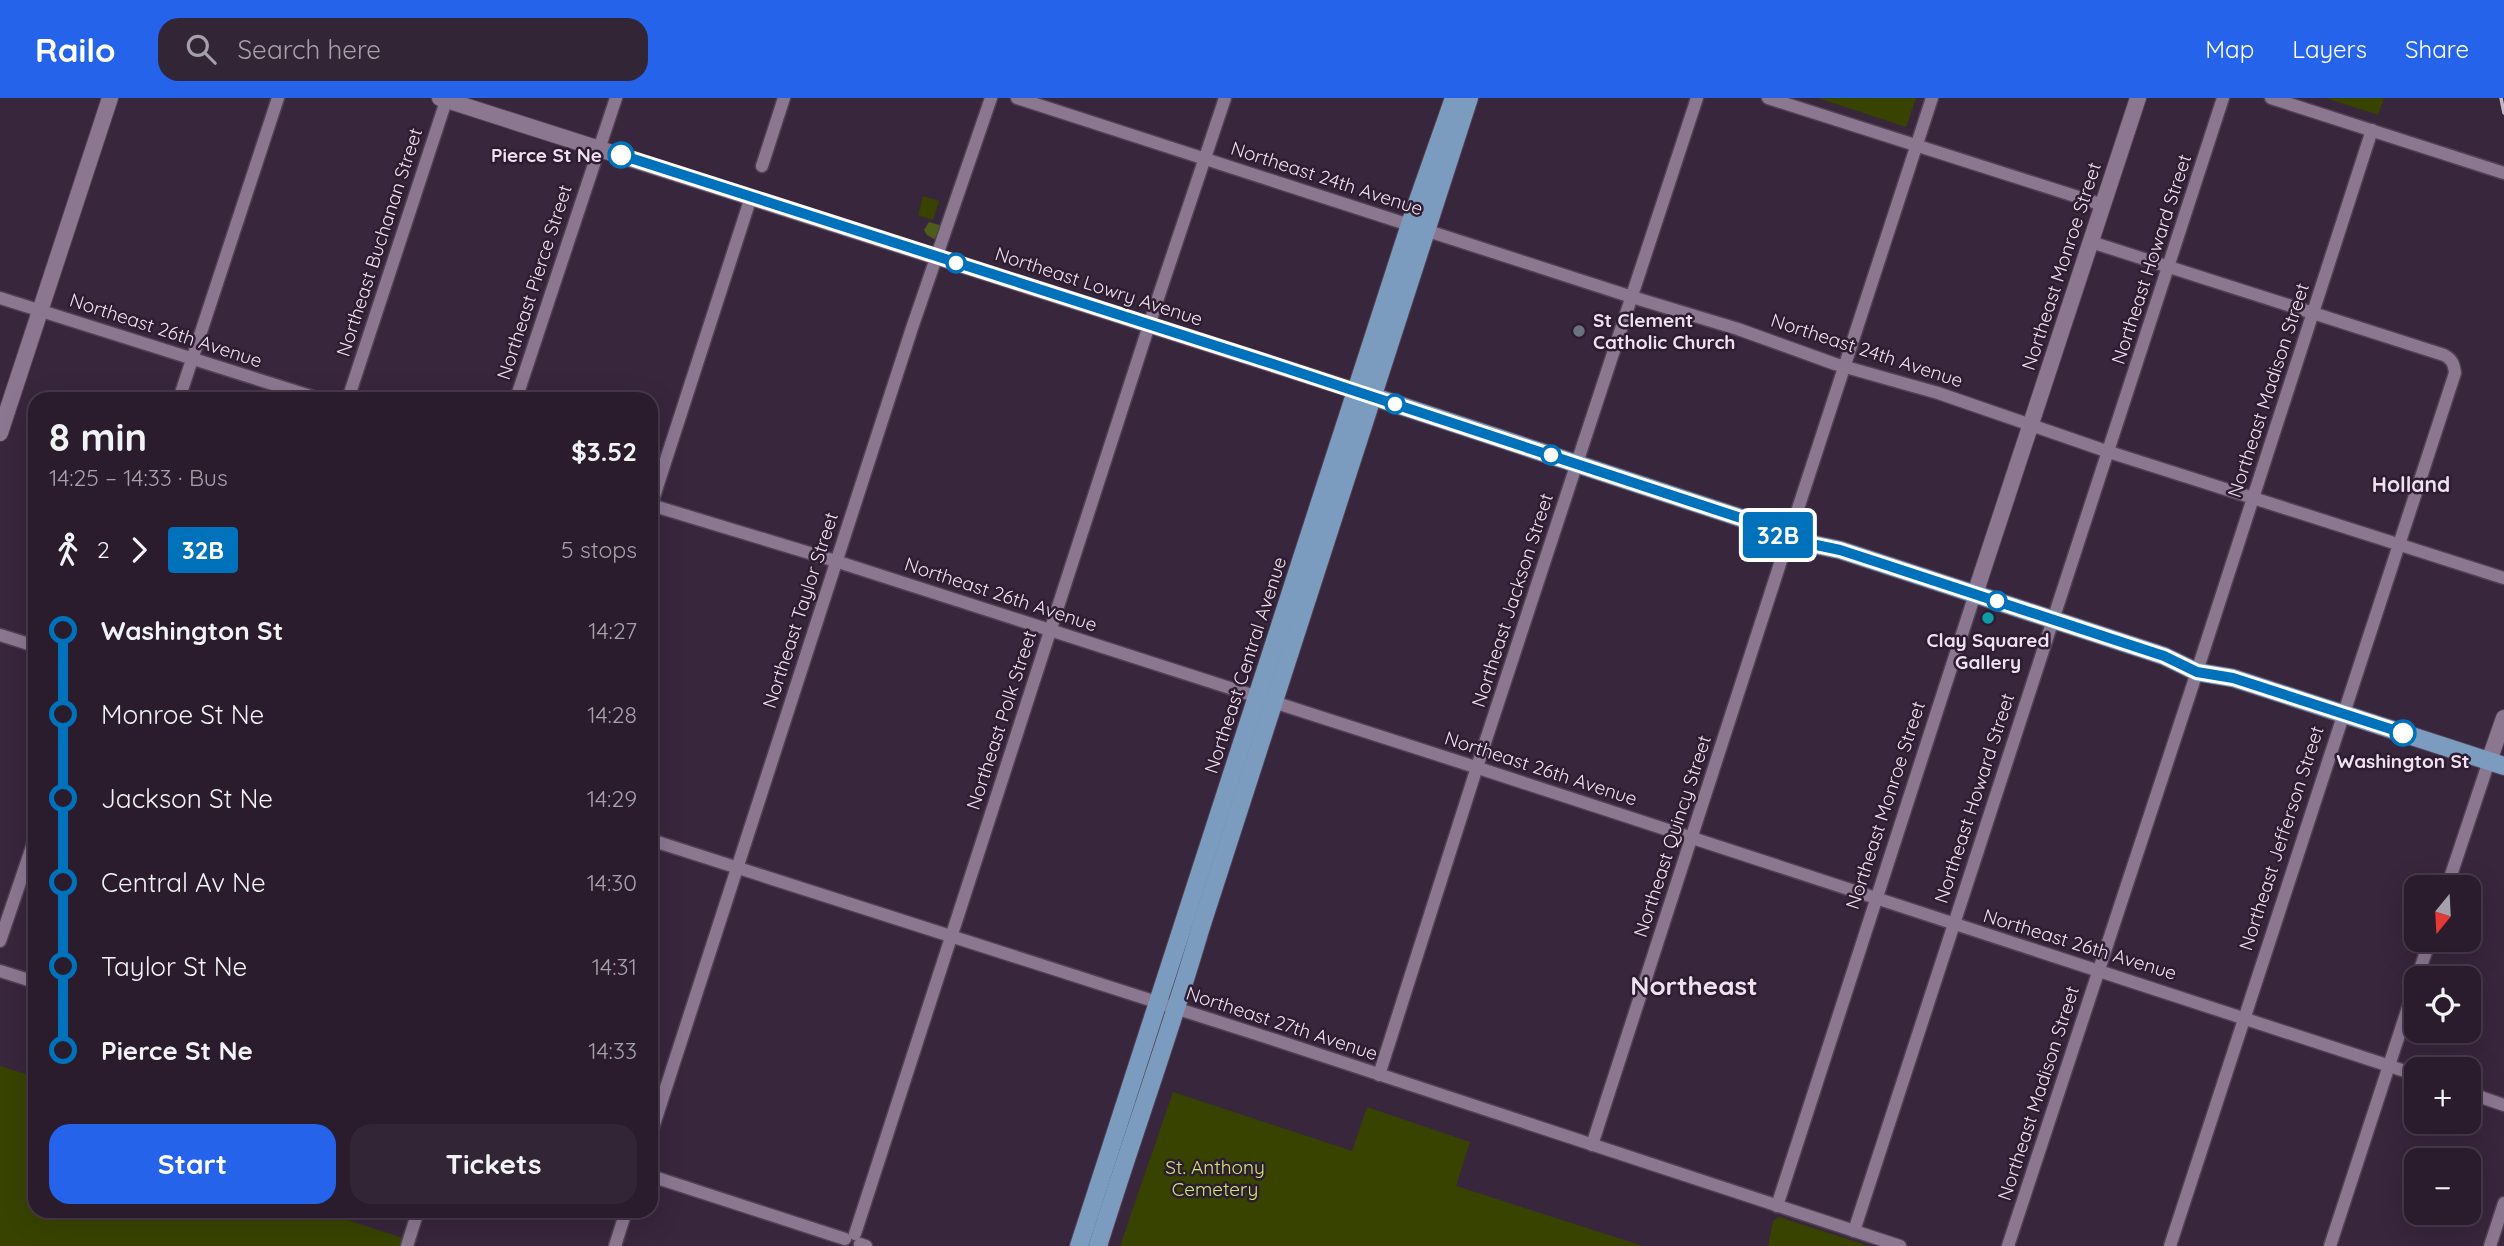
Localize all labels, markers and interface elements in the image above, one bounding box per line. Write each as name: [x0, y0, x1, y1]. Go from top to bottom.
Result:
search box: [158, 18, 648, 81]
text: Railo: [35, 29, 116, 70]
icon: search: [182, 30, 220, 68]
text: Search here: [238, 33, 381, 66]
text: Map: [2205, 34, 2254, 64]
text: Layers: [2292, 34, 2367, 64]
text: Share: [2405, 34, 2469, 64]
street label: Northeast Buchanan Street: [331, 125, 427, 359]
street label: Northeast 24th Avenue: [1228, 136, 1426, 220]
marker: Pierce St Ne: [608, 142, 634, 168]
place label: Pierce St Ne: [491, 143, 602, 167]
street label: Northeast Howard Street: [2106, 151, 2196, 367]
street label: Northeast Monroe Street: [2016, 159, 2106, 373]
street label: Northeast Pierce Street: [491, 182, 577, 382]
street label: Northeast Lowry Avenue: [992, 241, 1206, 331]
unlabelled marker: [946, 253, 966, 273]
street label: Northeast Madison Street: [2222, 280, 2314, 500]
street label: Northeast 26th Avenue: [67, 288, 265, 372]
place label: St Clement Catholic Church: [1593, 308, 1735, 354]
street label: Northeast 24th Avenue: [1768, 308, 1966, 392]
marker: St Clement Catholic Church: [1571, 323, 1587, 339]
unlabelled marker: [1385, 394, 1405, 414]
text: 8 min: [49, 413, 147, 461]
text: $3.52: [571, 435, 637, 468]
unlabelled marker: [1541, 445, 1561, 465]
text: 14:25 – 14:33 · Bus: [49, 463, 228, 492]
district label: Holland: [2372, 471, 2450, 497]
street label: Northeast Jackson Street: [1466, 490, 1558, 710]
street label: Northeast Taylor Street: [757, 509, 843, 711]
line badge: 32B: [1738, 512, 1818, 558]
text: 32B: [1757, 520, 1799, 550]
icon: walk: [49, 531, 87, 569]
icon: forward: [120, 531, 158, 569]
text: 2: [97, 535, 110, 564]
text: 32B: [182, 535, 224, 565]
text: 5 stops: [561, 535, 637, 564]
street label: Northeast 26th Avenue: [902, 552, 1100, 636]
street label: Northeast Central Avenue: [1199, 554, 1291, 776]
unlabelled marker: [1987, 591, 2007, 611]
marker: Clay Squared Gallery: [1980, 610, 1996, 626]
text: Washington St: [101, 614, 283, 647]
text: 14:27: [588, 616, 637, 645]
street label: Northeast Polk Street: [961, 627, 1041, 813]
place label: Clay Squared Gallery: [1927, 628, 2049, 674]
street label: Northeast Howard Street: [1929, 690, 2019, 906]
text: Monroe St Ne: [101, 698, 264, 731]
street label: Northeast Monroe Street: [1840, 698, 1930, 912]
text: 14:28: [587, 700, 637, 729]
marker: Washington St: [2390, 720, 2416, 746]
street label: Northeast Jefferson Street: [2233, 723, 2329, 953]
street label: Northeast 26th Avenue: [1442, 726, 1640, 810]
street label: Northeast Quincy Street: [1628, 732, 1716, 940]
place label: Washington St: [2336, 749, 2470, 773]
text: Jackson St Ne: [101, 782, 273, 815]
text: 14:29: [587, 784, 637, 813]
text: Central Av Ne: [101, 866, 266, 899]
text: 14:30: [587, 868, 637, 897]
north arrow: [2404, 875, 2482, 952]
map controls: [2404, 875, 2481, 1225]
street label: Northeast 26th Avenue: [1980, 903, 2180, 985]
text: Taylor St Ne: [101, 950, 247, 983]
text: 14:31: [592, 952, 637, 981]
button: locate: [2404, 966, 2481, 1043]
district label: Northeast: [1630, 969, 1758, 1002]
street label: Northeast 27th Avenue: [1183, 981, 1381, 1065]
street label: Northeast Madison Street: [1992, 983, 2084, 1203]
text: Pierce St Ne: [101, 1034, 253, 1067]
text: 14:33: [588, 1036, 637, 1065]
button: +: [2404, 1057, 2481, 1134]
button: Start: [49, 1124, 336, 1204]
button: Tickets: [350, 1124, 637, 1204]
button: −: [2404, 1148, 2481, 1225]
park label: St. Anthony Cemetery: [1165, 1155, 1265, 1201]

